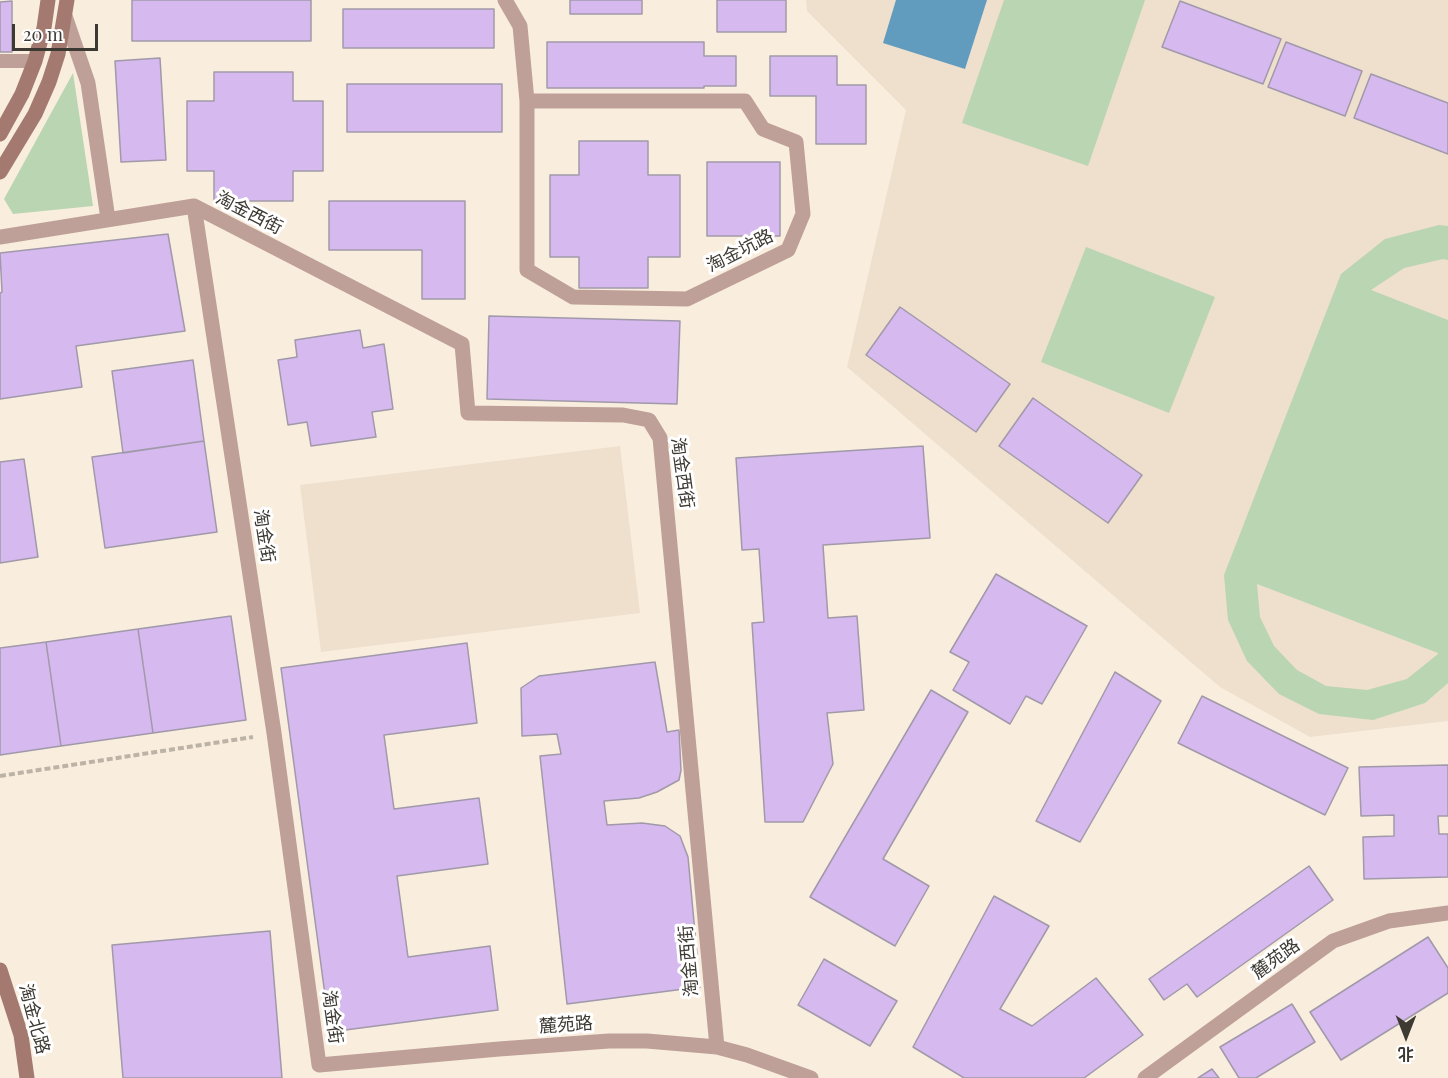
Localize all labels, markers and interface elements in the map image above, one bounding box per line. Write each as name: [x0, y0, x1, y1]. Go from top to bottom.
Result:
scale bar: [15, 12, 100, 50]
text: 20 m: [23, 22, 63, 46]
street label: 淘金西街: [212, 187, 286, 239]
street label: 淘金坑路: [703, 225, 777, 277]
street label: 淘金西街: [666, 436, 698, 510]
street label: 淘金街: [249, 508, 279, 564]
street label: 淘金西街: [675, 924, 703, 998]
street label: 麓苑路: [1248, 934, 1304, 984]
street label: 淘金北路: [14, 981, 54, 1057]
street label: 淘金街: [318, 989, 346, 1045]
north arrow: [1376, 1006, 1436, 1066]
street label: 麓苑路: [538, 1012, 594, 1038]
text: 北: [1398, 1044, 1414, 1065]

